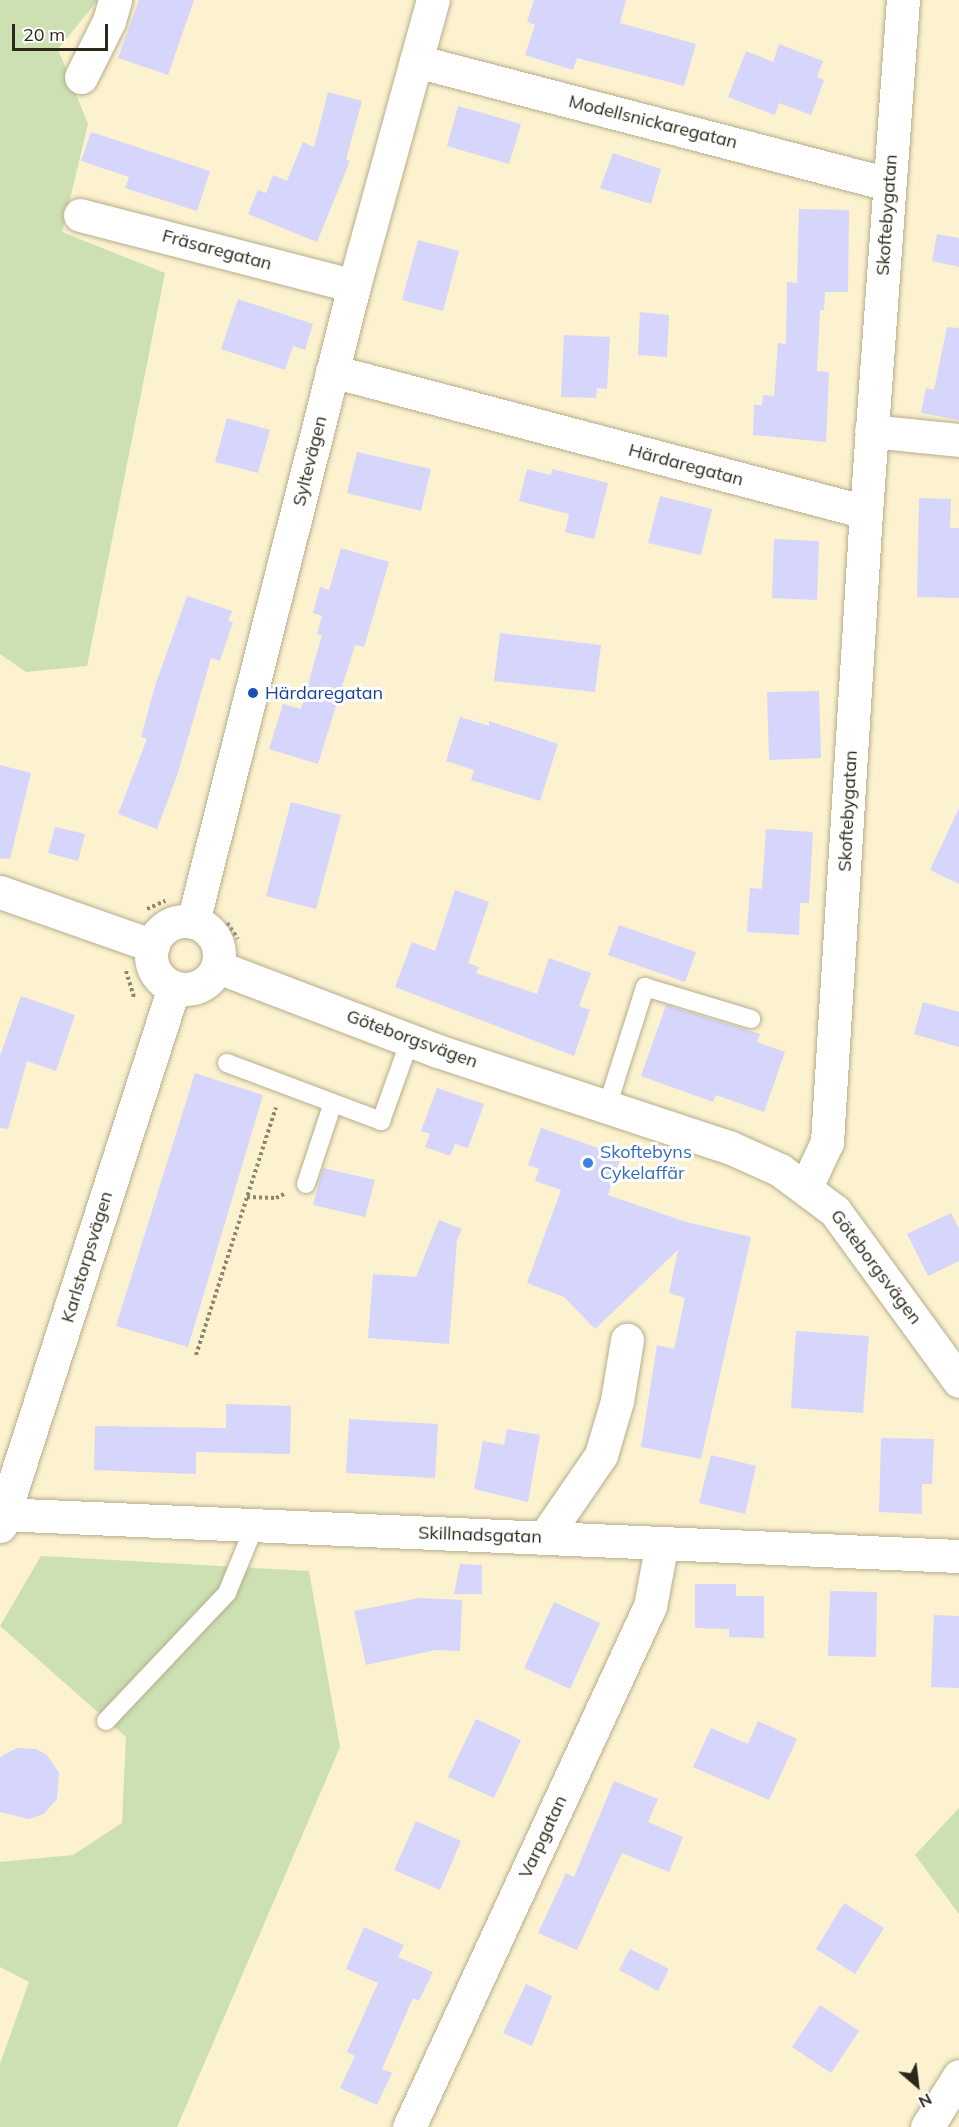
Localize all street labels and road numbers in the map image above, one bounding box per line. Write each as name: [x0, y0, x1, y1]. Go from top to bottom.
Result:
street label: Modellsnickaregatan: [566, 91, 740, 153]
street label: Skoftebygatan: [872, 154, 902, 276]
street label: Fräsaregatan: [160, 225, 274, 275]
street label: Syltevägen: [288, 414, 332, 508]
street label: Härdaregatan: [626, 439, 746, 491]
street label: Skoftebygatan: [834, 750, 862, 872]
street label: Göteborgsvägen: [343, 1005, 481, 1073]
street label: Karlstorpsvägen: [57, 1189, 117, 1325]
street label: Göteborgsvägen: [826, 1205, 926, 1329]
street label: Skillnadsgatan: [418, 1522, 542, 1548]
street label: Varpgatan: [514, 1792, 572, 1882]

